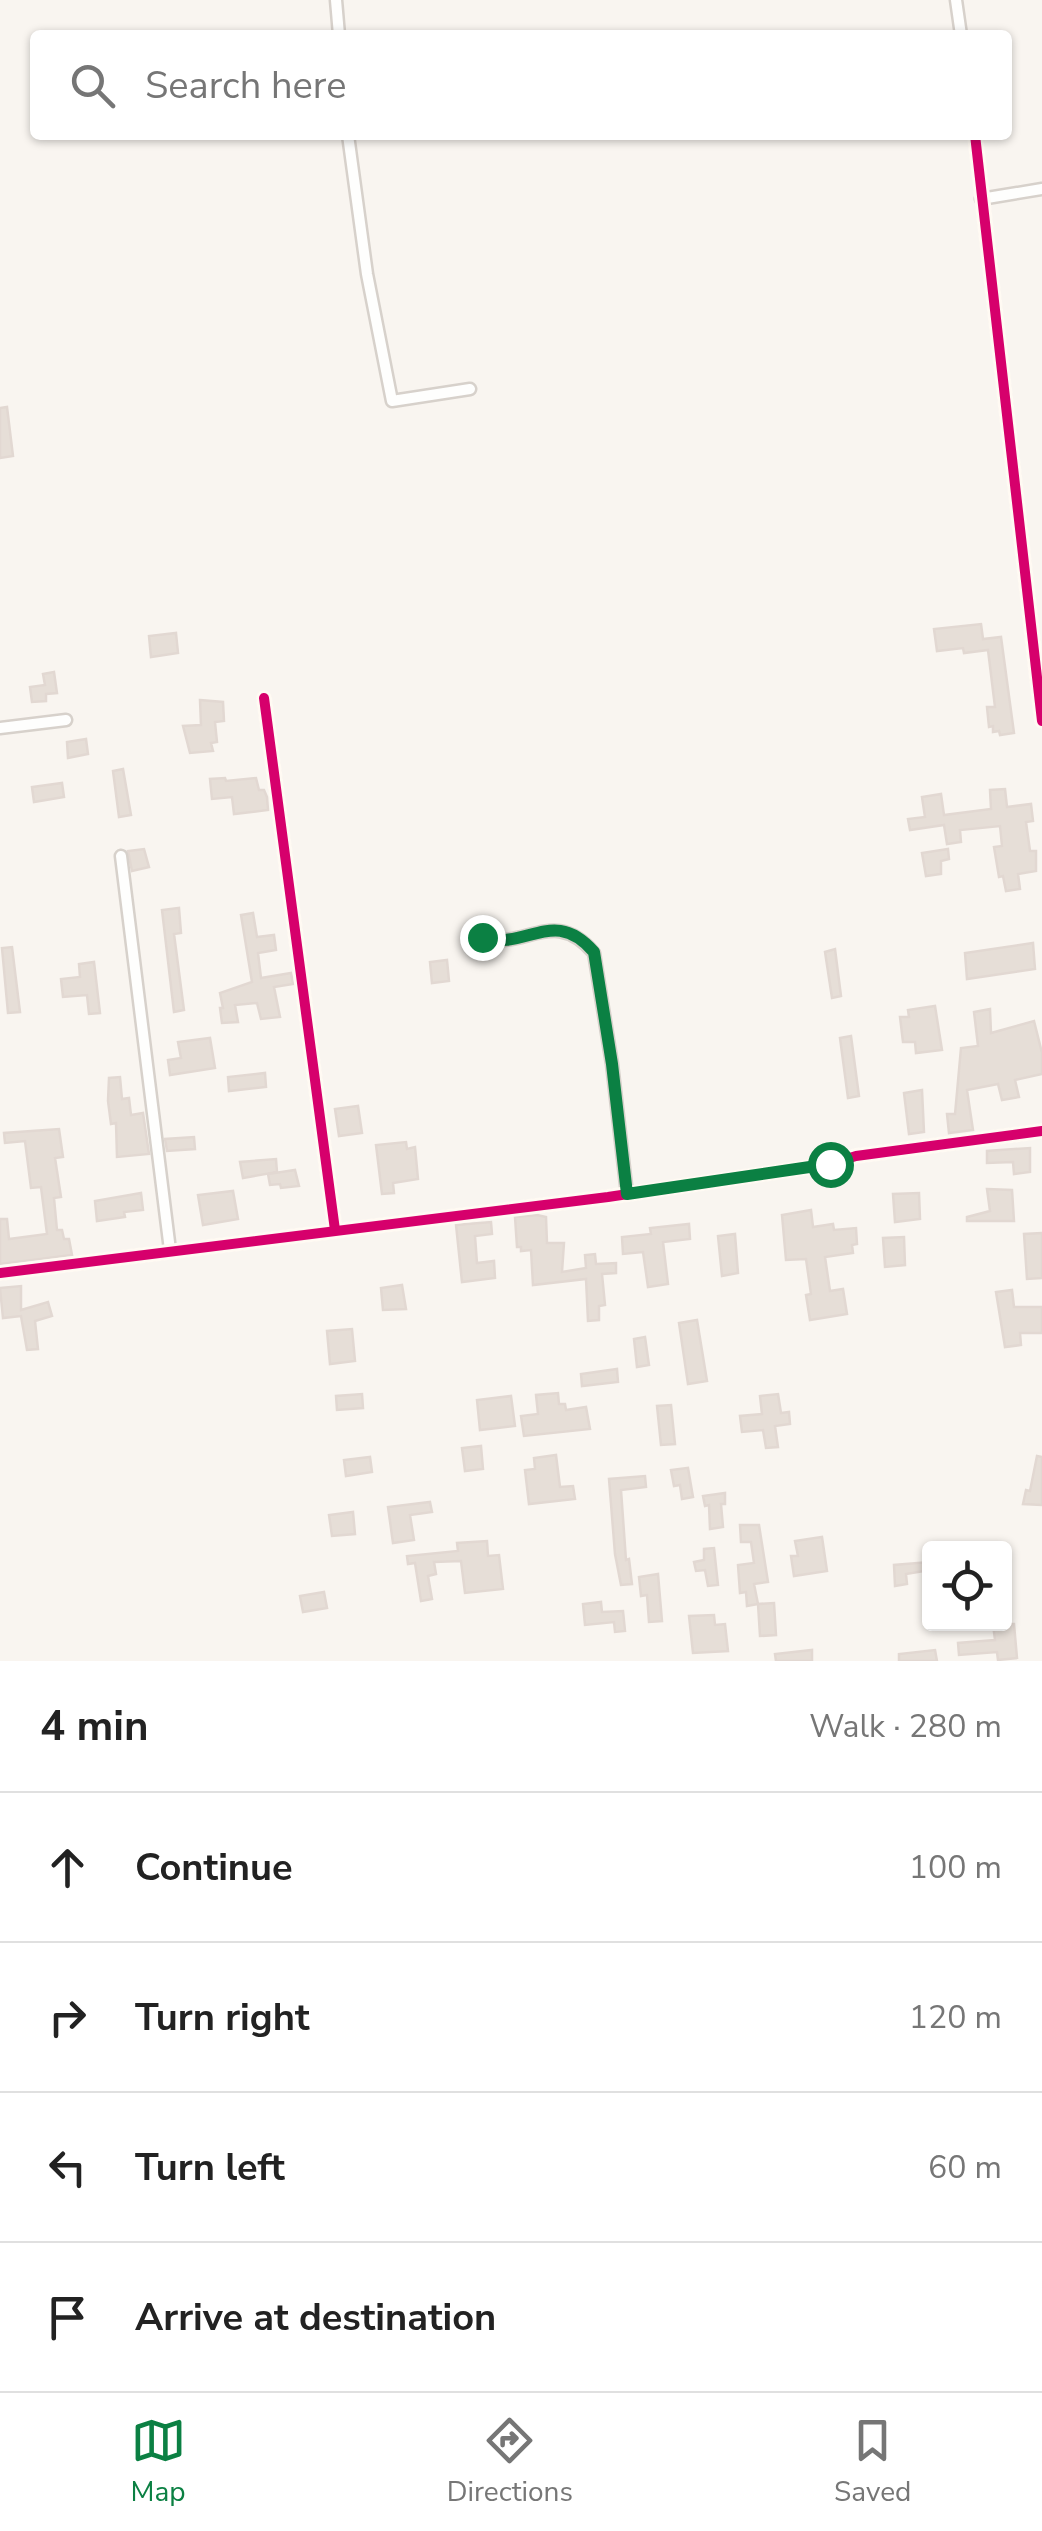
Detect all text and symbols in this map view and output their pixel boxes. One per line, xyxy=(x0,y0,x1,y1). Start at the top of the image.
search box xyxy=(30,30,1012,140)
icon: search xyxy=(65,58,120,113)
text: Search here xyxy=(145,60,346,111)
route end xyxy=(460,915,506,961)
route start xyxy=(808,1142,854,1188)
map controls xyxy=(922,1541,1012,1631)
button: locate xyxy=(922,1541,1012,1631)
text: 4 min xyxy=(40,1698,149,1755)
text: Walk · 280 m xyxy=(809,1705,1002,1748)
icon: ahead xyxy=(40,1840,95,1895)
text: Continue xyxy=(135,1842,293,1893)
text: 100 m xyxy=(909,1846,1002,1889)
icon: right xyxy=(40,1990,95,2045)
text: Turn right xyxy=(135,1992,310,2043)
text: 120 m xyxy=(909,1996,1002,2039)
icon: left xyxy=(40,2140,95,2195)
text: Turn left xyxy=(135,2142,285,2193)
text: 60 m xyxy=(928,2146,1002,2189)
icon: arrive xyxy=(40,2290,95,2345)
text: Arrive at destination xyxy=(135,2292,496,2343)
tab: Map xyxy=(131,2413,186,2511)
tab: Directions xyxy=(447,2413,573,2511)
tab: Saved xyxy=(834,2413,911,2511)

